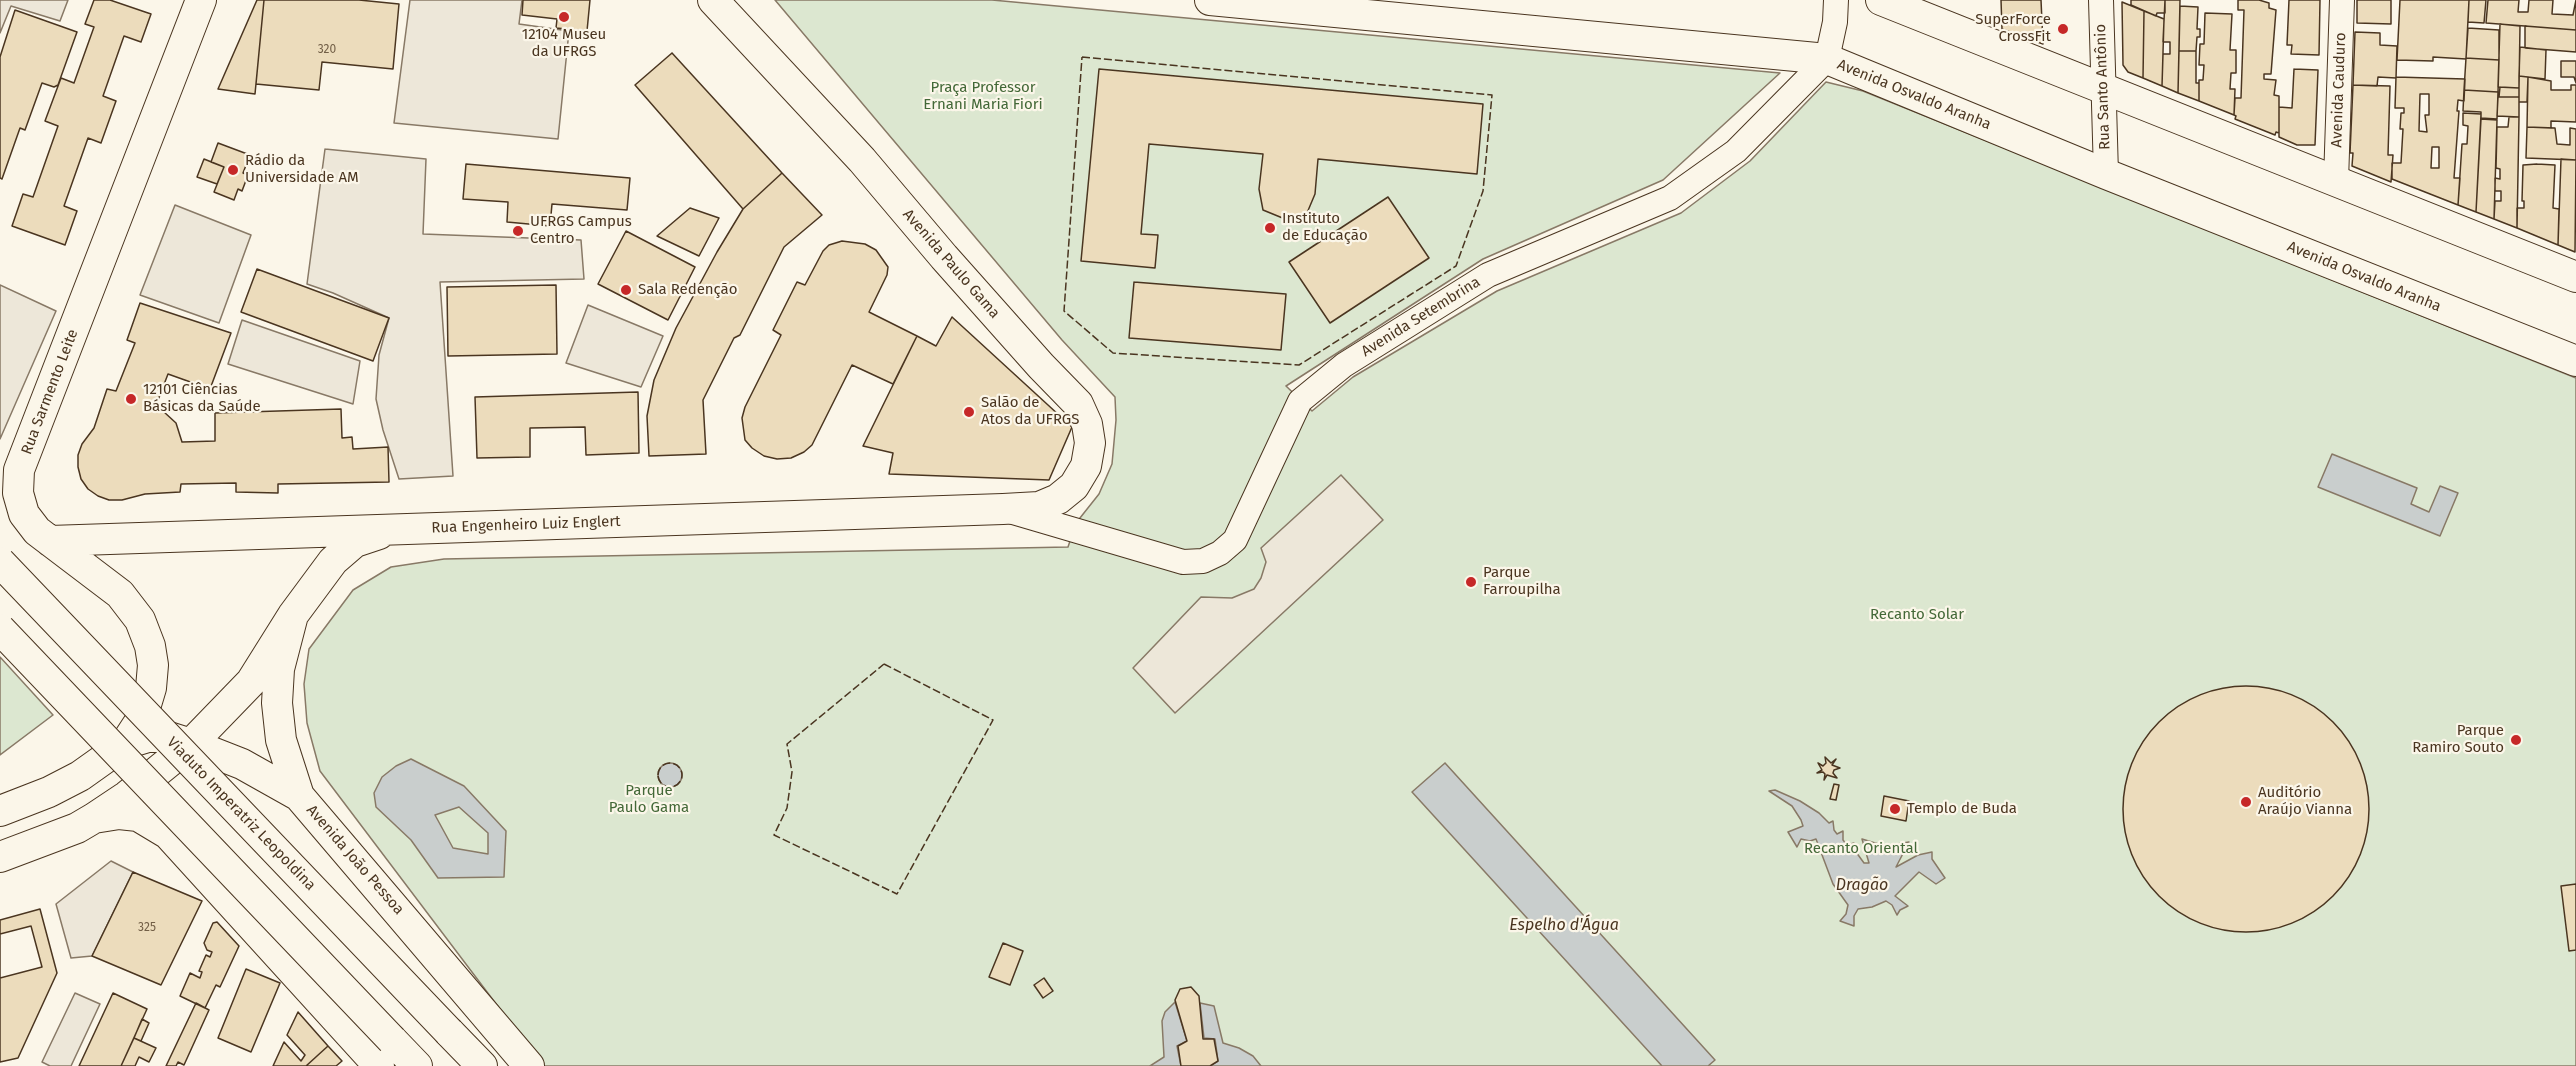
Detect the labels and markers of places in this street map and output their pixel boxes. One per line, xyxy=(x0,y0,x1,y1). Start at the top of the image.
marker: 12104 Museu da UFRGS xyxy=(557,10,571,24)
place label: SuperForce CrossFit xyxy=(1975,11,2051,46)
marker: SuperForce CrossFit xyxy=(2056,22,2070,36)
place label: 12104 Museu da UFRGS xyxy=(522,26,606,61)
place label: Rádio da Universidade AM xyxy=(245,152,359,187)
marker: Rádio da Universidade AM xyxy=(226,163,240,177)
place label: Instituto de Educação xyxy=(1282,210,1368,245)
place label: UFRGS Campus Centro xyxy=(530,213,632,248)
marker: Instituto de Educação xyxy=(1263,221,1277,235)
marker: UFRGS Campus Centro xyxy=(511,224,525,238)
place label: Sala Redenção xyxy=(638,281,738,299)
marker: Sala Redenção xyxy=(619,283,633,297)
place label: 12101 Ciências Básicas da Saúde xyxy=(143,381,261,416)
marker: 12101 Ciências Básicas da Saúde xyxy=(124,392,138,406)
place label: Salão de Atos da UFRGS xyxy=(981,394,1080,429)
marker: Salão de Atos da UFRGS xyxy=(962,405,976,419)
place label: Parque Farroupilha xyxy=(1483,564,1561,599)
marker: Parque Farroupilha xyxy=(1464,575,1478,589)
place label: Parque Ramiro Souto xyxy=(2412,722,2504,757)
marker: Parque Ramiro Souto xyxy=(2509,733,2523,747)
place label: Auditório Araújo Vianna xyxy=(2258,784,2352,819)
marker: Auditório Araújo Vianna xyxy=(2239,795,2253,809)
place label: Templo de Buda xyxy=(1907,800,2017,818)
marker: Templo de Buda xyxy=(1888,802,1902,816)

